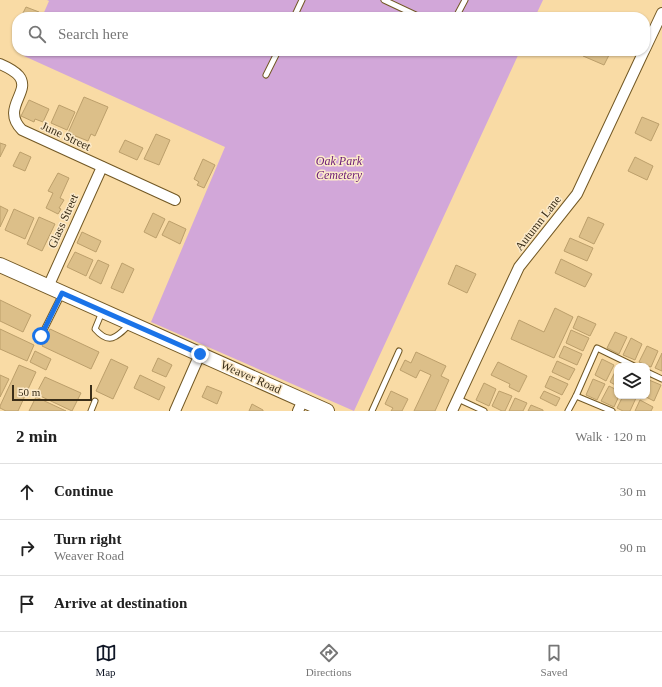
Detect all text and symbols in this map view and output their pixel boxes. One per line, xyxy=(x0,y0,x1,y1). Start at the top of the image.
search box xyxy=(12,12,650,56)
icon: search xyxy=(26,23,48,45)
text: Search here xyxy=(58,26,128,42)
street label: June Street xyxy=(39,118,94,154)
park label: Oak Park Cemetery xyxy=(316,154,363,182)
street label: Glass Street xyxy=(45,191,81,250)
street label: Autumn Lane xyxy=(512,193,564,253)
route start xyxy=(32,327,50,345)
route end xyxy=(191,345,209,363)
street label: Weaver Road xyxy=(219,357,283,397)
map controls xyxy=(614,363,650,399)
button: layers xyxy=(614,363,650,399)
scale bar xyxy=(12,383,92,402)
text: 50 m xyxy=(18,386,40,398)
text: 2 min xyxy=(16,427,57,446)
text: Walk · 120 m xyxy=(575,429,646,444)
icon: ahead xyxy=(16,481,38,503)
text: Continue xyxy=(54,483,113,499)
text: 30 m xyxy=(620,484,646,499)
text: Turn right xyxy=(54,531,121,547)
icon: right xyxy=(16,537,38,559)
text: 90 m xyxy=(620,540,646,555)
text: Weaver Road xyxy=(54,548,124,563)
icon: arrive xyxy=(16,593,38,615)
text: Arrive at destination xyxy=(54,595,187,611)
tab: Map xyxy=(95,642,117,678)
tab: Directions xyxy=(306,642,351,678)
tab: Saved xyxy=(541,642,567,678)

